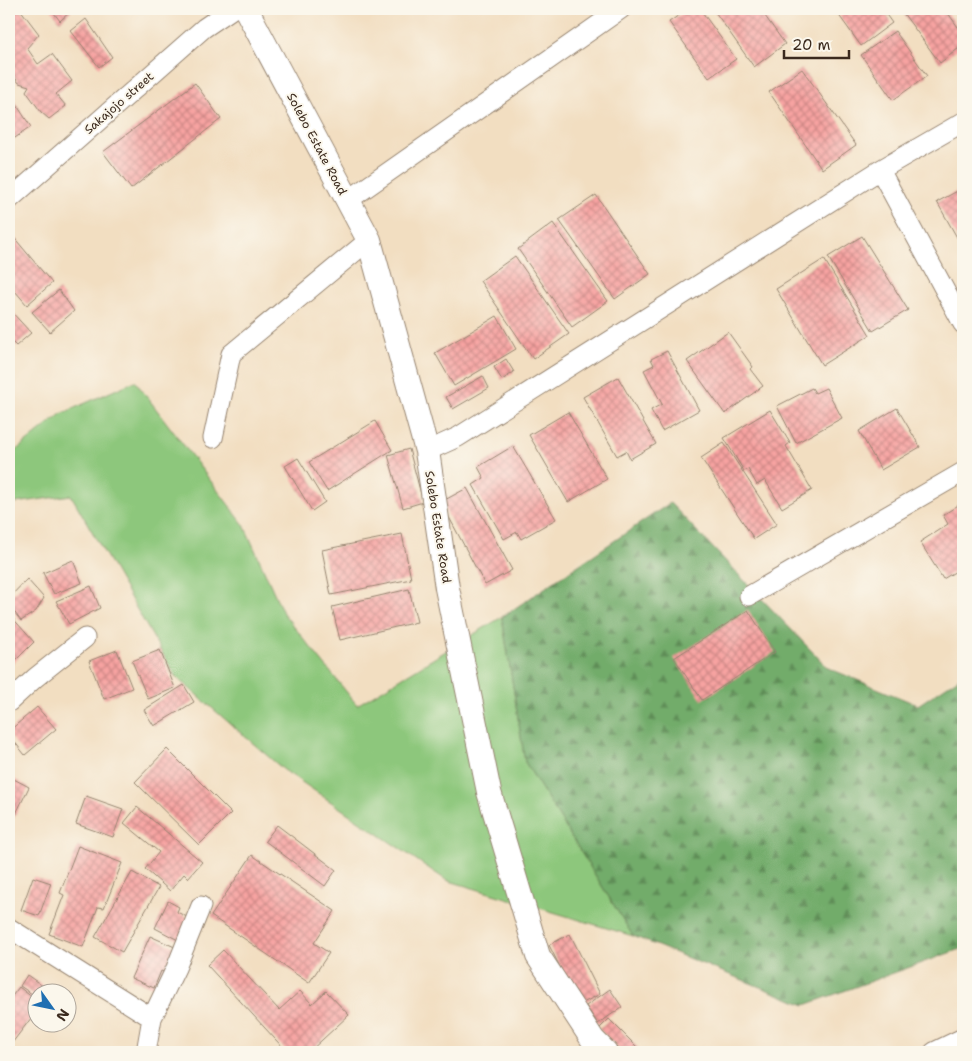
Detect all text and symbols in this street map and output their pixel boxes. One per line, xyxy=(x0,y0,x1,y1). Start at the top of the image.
scale bar xyxy=(784,28,850,60)
text: 20 m xyxy=(792,35,831,55)
street label: Sakajojo street xyxy=(81,68,157,138)
street label: Solebo Estate Road xyxy=(283,90,351,198)
street label: Solebo Estate Road xyxy=(421,470,455,585)
north arrow xyxy=(28,984,78,1034)
text: N xyxy=(52,1006,73,1025)

